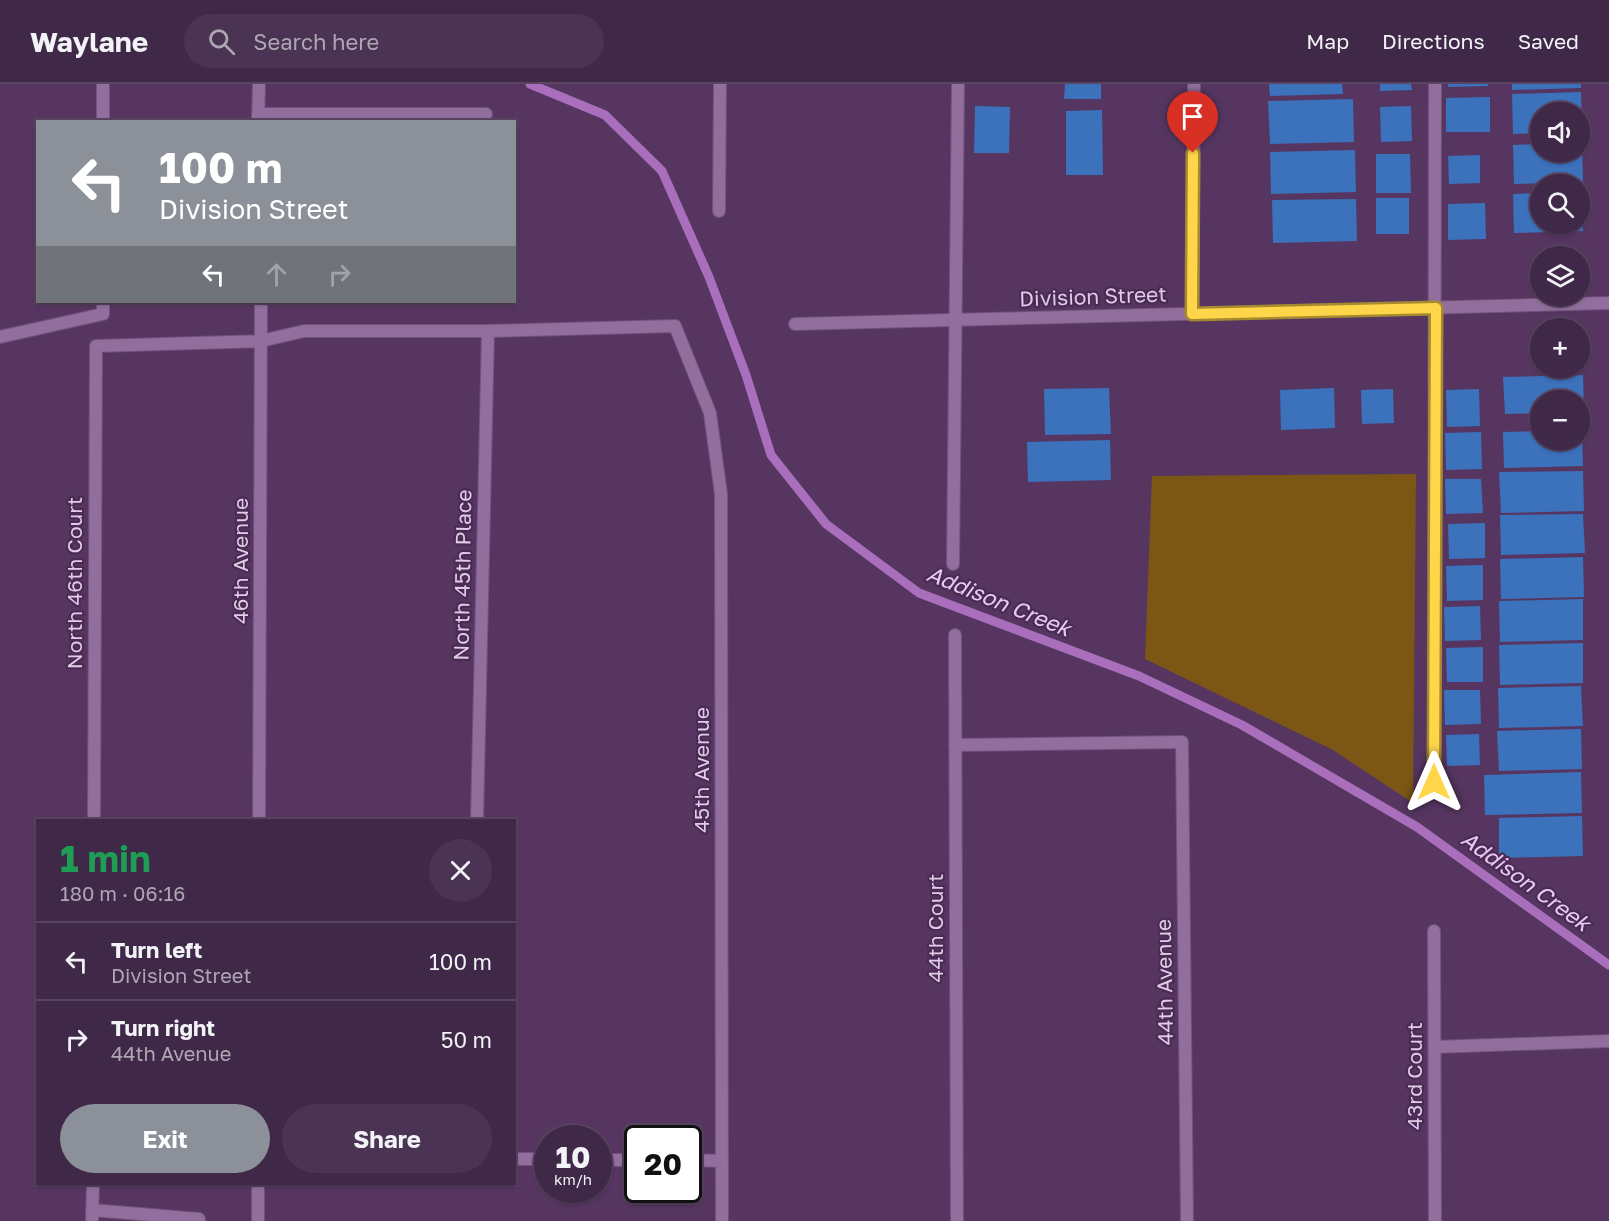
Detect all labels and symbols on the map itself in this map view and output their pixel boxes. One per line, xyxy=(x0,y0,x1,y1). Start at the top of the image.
pin xyxy=(1167,91,1218,153)
street label: Division Street xyxy=(1019,280,1167,312)
street label: North 45th Place xyxy=(448,489,476,661)
street label: North 46th Court xyxy=(61,497,87,669)
street label: 46th Avenue xyxy=(227,498,253,624)
water label: Addison Creek xyxy=(923,559,1077,643)
street label: 45th Avenue xyxy=(688,707,714,833)
position arrow xyxy=(1402,750,1466,814)
water label: Addison Creek xyxy=(1457,825,1598,938)
street label: 44th Court xyxy=(922,874,948,982)
street label: 44th Avenue xyxy=(1150,919,1178,1045)
street label: 43rd Court xyxy=(1401,1022,1427,1130)
speed limit sign: 20 xyxy=(624,1125,702,1203)

